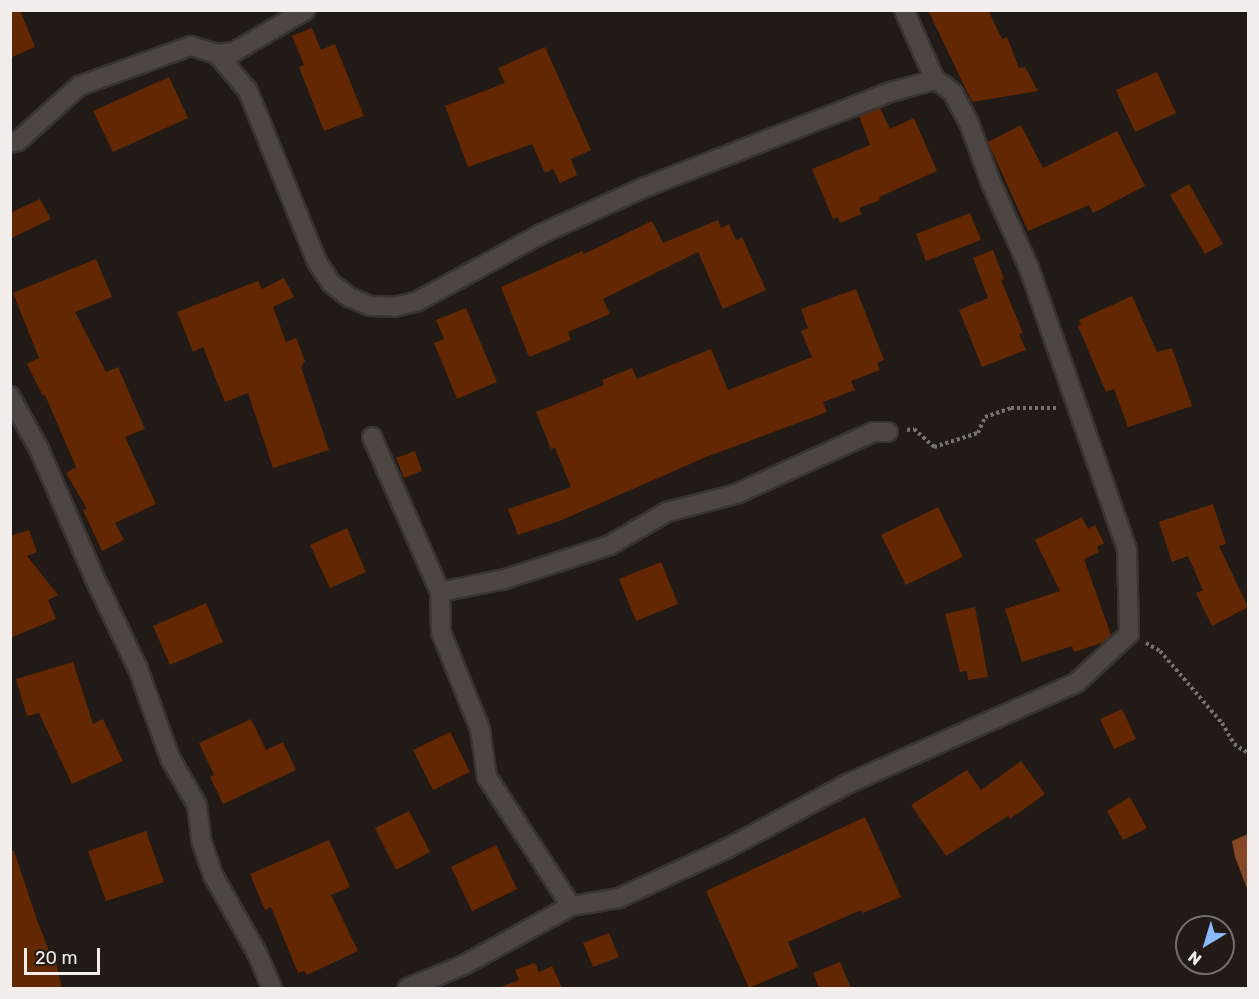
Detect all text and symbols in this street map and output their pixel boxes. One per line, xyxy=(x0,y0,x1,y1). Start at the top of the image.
north arrow xyxy=(1175,915,1235,975)
scale bar xyxy=(27,936,104,974)
text: 20 m xyxy=(35,947,77,969)
text: N xyxy=(1184,947,1205,969)

